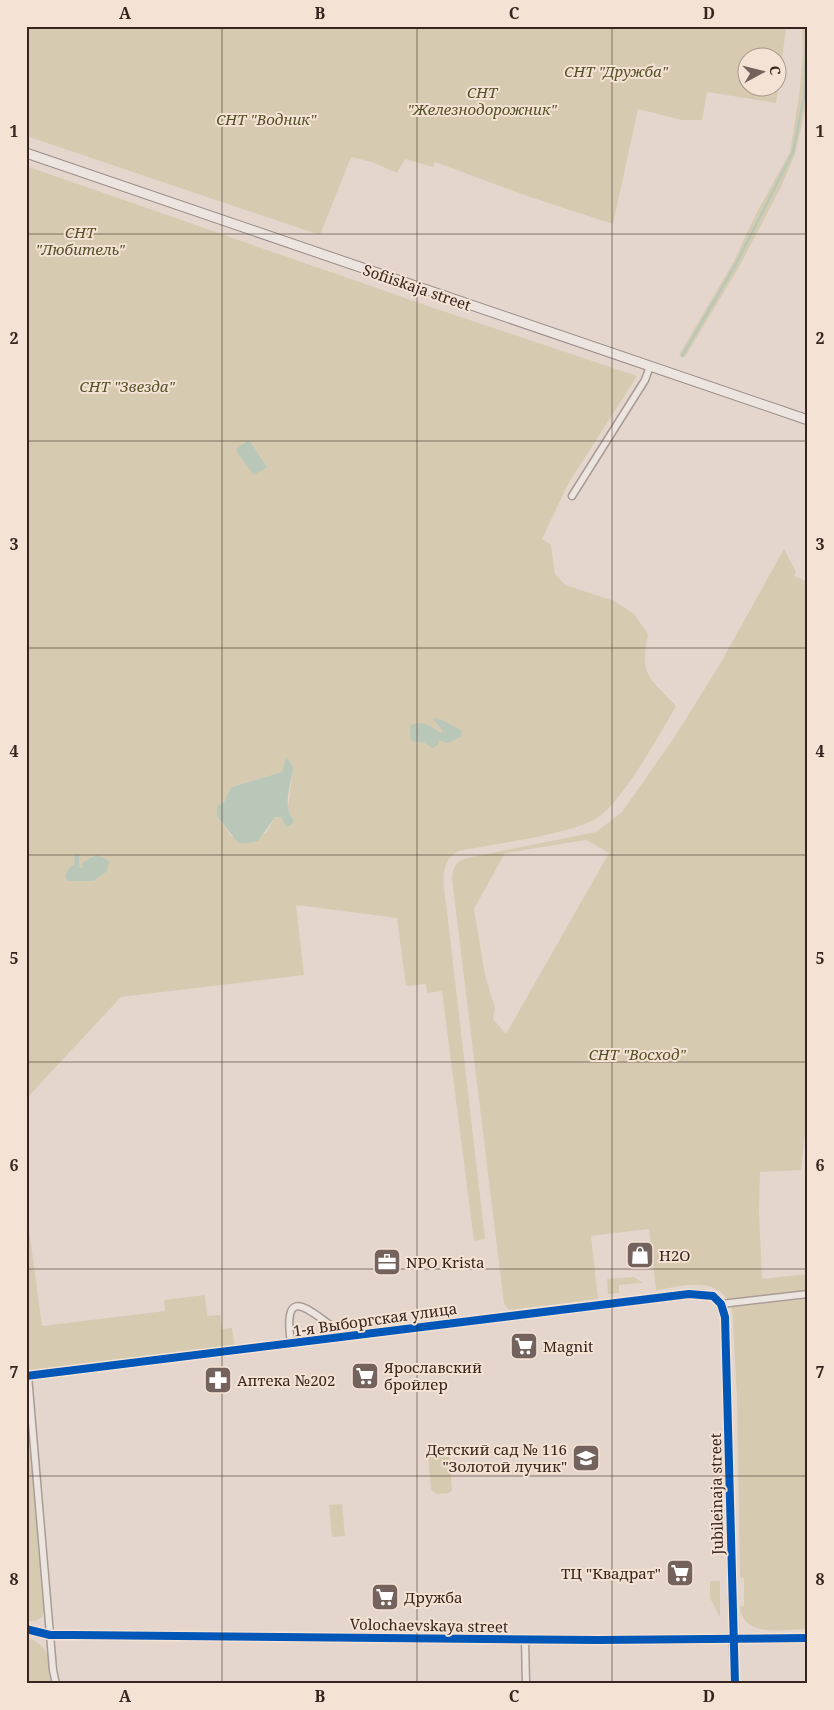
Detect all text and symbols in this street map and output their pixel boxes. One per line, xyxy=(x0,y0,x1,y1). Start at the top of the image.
text: A xyxy=(119,2,132,24)
text: B xyxy=(315,2,326,24)
text: C xyxy=(509,2,520,24)
text: D xyxy=(703,2,715,24)
north arrow xyxy=(736,48,786,98)
park label: СНТ "Дружба" xyxy=(564,61,669,81)
text: С xyxy=(765,65,785,76)
park label: СНТ "Железнодорожник" xyxy=(407,82,558,119)
park label: СНТ "Водник" xyxy=(216,109,317,129)
text: 1 xyxy=(9,120,19,142)
text: 1 xyxy=(815,120,825,142)
park label: СНТ "Любитель" xyxy=(35,222,125,259)
street label: Sofiiskaja street xyxy=(360,259,474,315)
text: 2 xyxy=(9,327,19,349)
text: 2 xyxy=(815,327,825,349)
park label: СНТ "Звезда" xyxy=(79,376,176,396)
text: 3 xyxy=(9,533,19,555)
text: 3 xyxy=(815,533,825,555)
text: 4 xyxy=(9,740,19,762)
text: 4 xyxy=(815,740,825,762)
text: 5 xyxy=(9,947,19,969)
text: 5 xyxy=(815,947,825,969)
park label: СНТ "Восход" xyxy=(588,1044,687,1064)
text: 6 xyxy=(9,1154,19,1176)
text: 6 xyxy=(815,1154,825,1176)
shop icon: H2O xyxy=(625,1240,655,1270)
place label: H2O xyxy=(659,1245,690,1265)
office icon: NPO Krista xyxy=(372,1247,402,1277)
place label: NPO Krista xyxy=(406,1252,484,1272)
street label: 1-я Выборгская улица xyxy=(292,1298,458,1340)
supermarket icon: Magnit xyxy=(509,1331,539,1361)
place label: Magnit xyxy=(543,1336,593,1356)
place label: Ярославский бройлер xyxy=(383,1357,482,1394)
text: 7 xyxy=(9,1361,19,1383)
supermarket icon: Ярославский бройлер xyxy=(350,1361,380,1391)
text: 7 xyxy=(815,1361,825,1383)
pharmacy icon: Аптека №202 xyxy=(203,1365,233,1395)
place label: Аптека №202 xyxy=(237,1370,335,1390)
street label: Jubileinaja street xyxy=(705,1433,727,1556)
place label: Детский сад № 116 "Золотой лучик" xyxy=(426,1439,567,1476)
school or university icon: Детский сад № 116 "Золотой лучик" xyxy=(571,1443,601,1473)
supermarket icon: ТЦ "Квадрат" xyxy=(665,1558,695,1588)
place label: ТЦ "Квадрат" xyxy=(561,1563,661,1583)
text: 8 xyxy=(9,1568,19,1590)
text: 8 xyxy=(815,1568,825,1590)
supermarket icon: Дружба xyxy=(370,1582,400,1612)
place label: Дружба xyxy=(404,1587,463,1607)
street label: Volochaevskaya street xyxy=(350,1614,508,1636)
text: A xyxy=(119,1685,132,1707)
text: B xyxy=(315,1685,326,1707)
text: C xyxy=(509,1685,520,1707)
text: D xyxy=(703,1685,715,1707)

